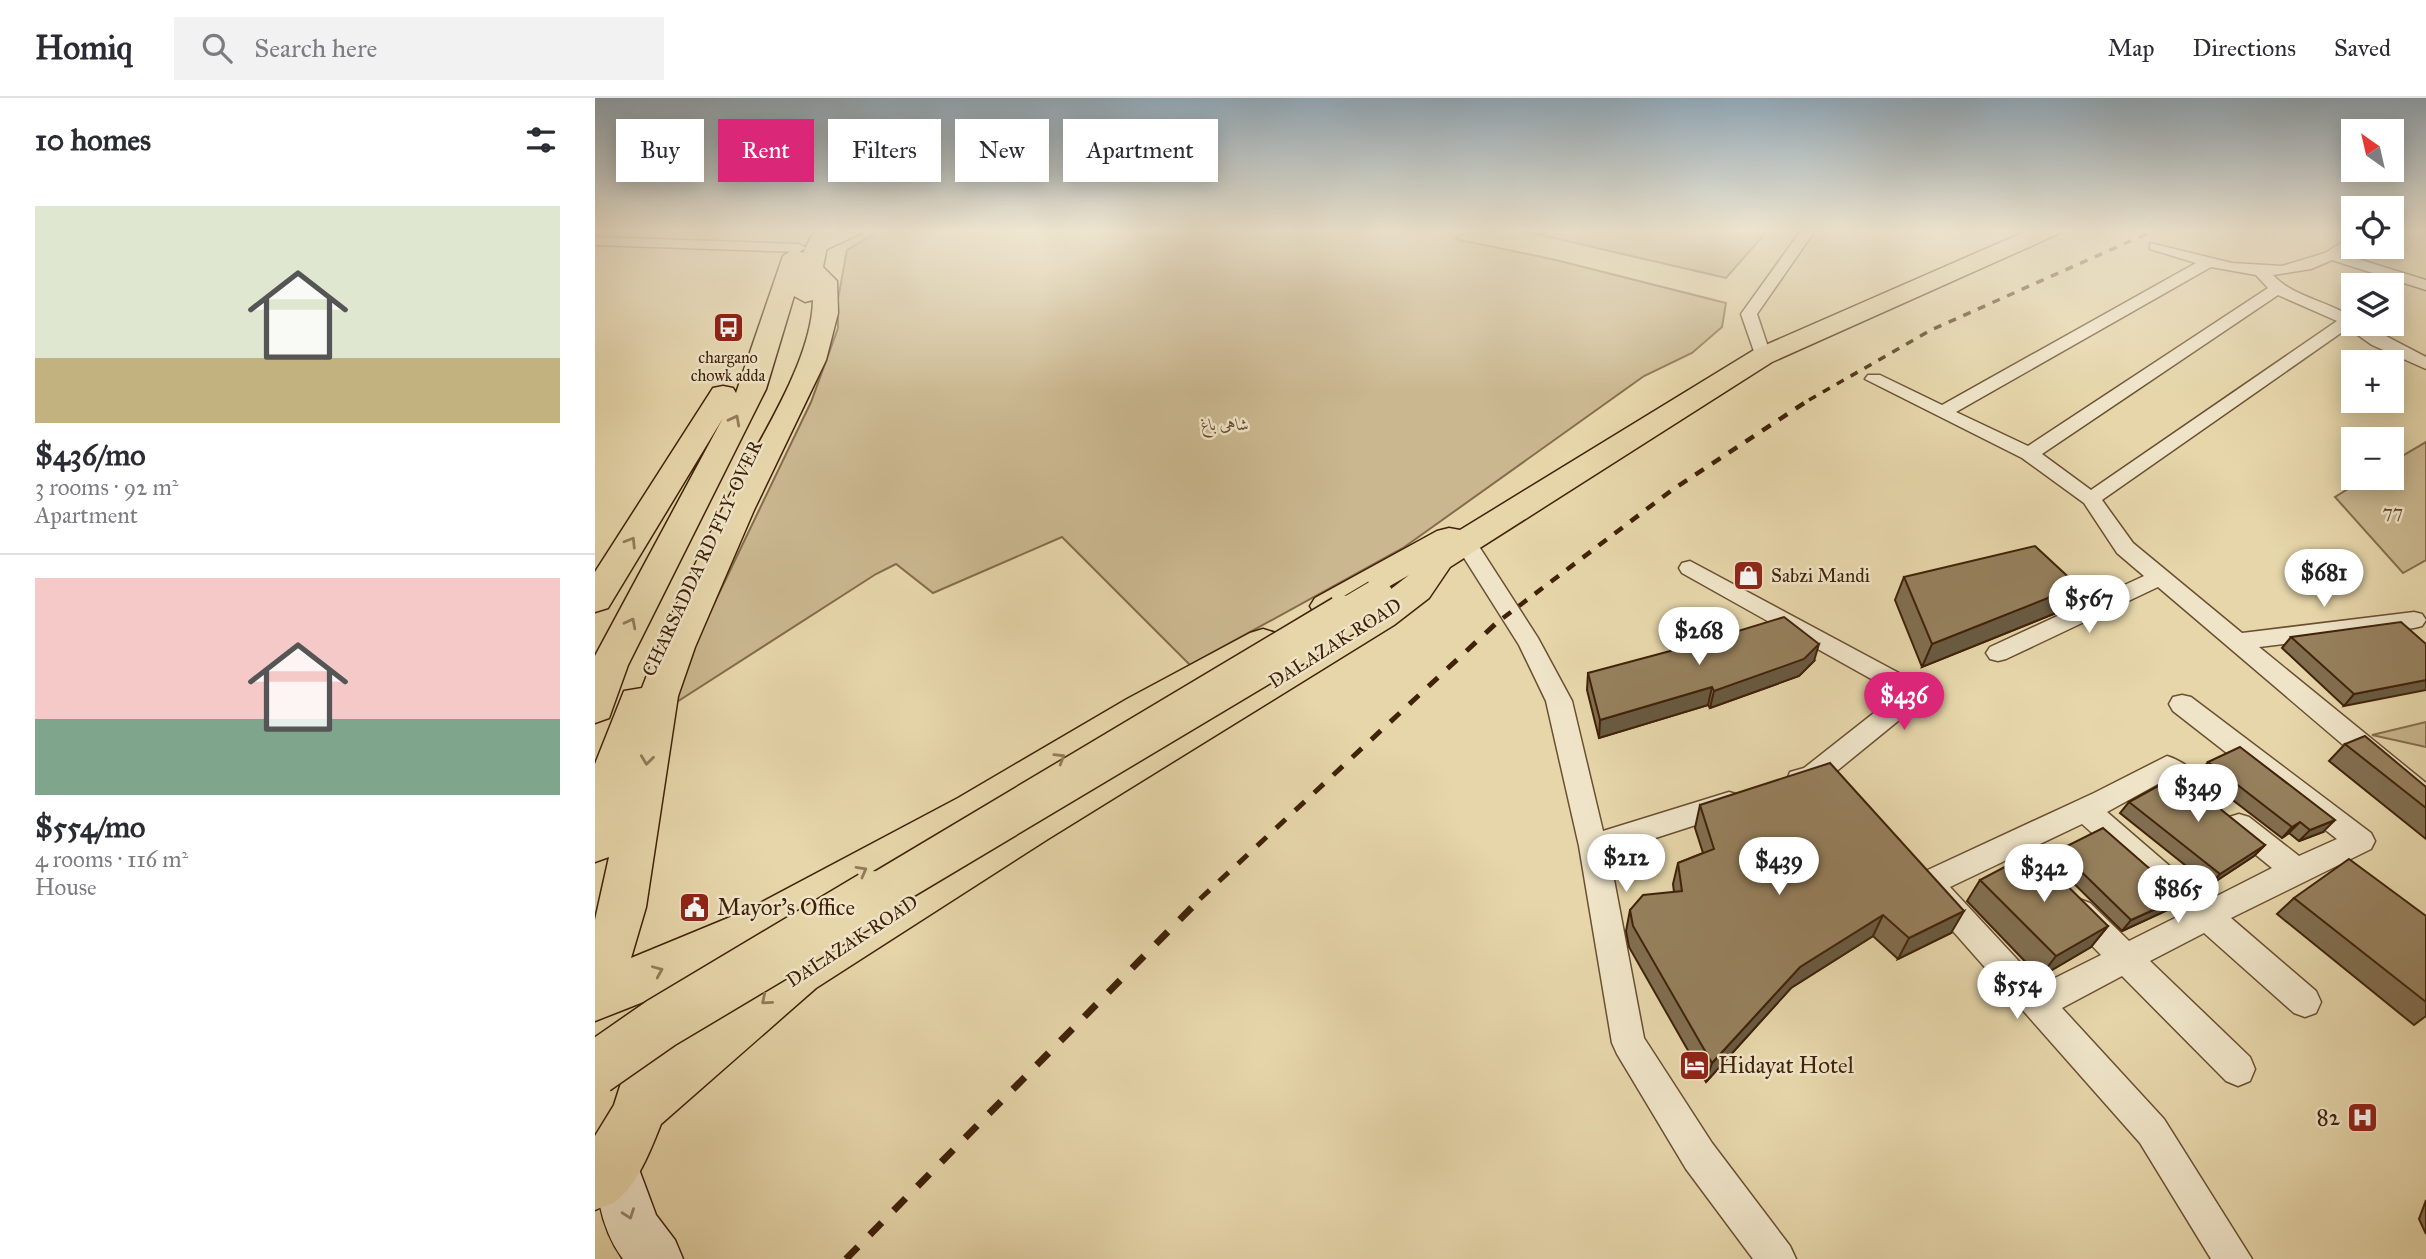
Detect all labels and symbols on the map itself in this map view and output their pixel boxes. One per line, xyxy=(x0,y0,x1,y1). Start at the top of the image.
north arrow xyxy=(2341,119,2405,182)
bus stop icon: chargano chowk adda xyxy=(711,311,745,345)
place label: chargano chowk adda xyxy=(691,348,765,385)
one-way arrow xyxy=(727,415,740,428)
park label: شاہی باغ xyxy=(1201,415,1249,438)
street label: CHARSADDA RD FLY-OVER xyxy=(637,436,767,680)
park label: 77 xyxy=(2383,500,2403,523)
one-way arrow xyxy=(622,537,635,550)
pin: $681 xyxy=(2283,550,2365,609)
shop icon: Sabzi Mandi xyxy=(1731,558,1765,592)
place label: Sabzi Mandi xyxy=(1771,564,1870,587)
pin: $567 xyxy=(2048,575,2130,635)
street label: DALAZAK ROAD xyxy=(1264,593,1406,693)
pin: $268 xyxy=(1658,608,1740,667)
one-way arrow xyxy=(622,618,636,630)
pin: $436 xyxy=(1863,672,1945,732)
one-way arrow xyxy=(639,754,654,765)
one-way arrow xyxy=(1052,754,1065,767)
pin: $349 xyxy=(2157,764,2239,824)
pin: $212 xyxy=(1585,834,1667,894)
pin: $439 xyxy=(1738,838,1820,897)
pin: $342 xyxy=(2003,844,2085,904)
one-way arrow xyxy=(855,866,867,879)
pin: $865 xyxy=(2137,866,2219,925)
public building icon: Mayor's Office xyxy=(677,890,711,924)
street label: DALAZAK ROAD xyxy=(782,890,922,992)
place label: Mayor's Office xyxy=(717,893,855,921)
pin: $554 xyxy=(1976,962,2058,1021)
one-way arrow xyxy=(651,965,663,979)
one-way arrow xyxy=(761,992,774,1004)
hotel icon: Hidayat Hotel xyxy=(1678,1048,1712,1082)
place label: Hidayat Hotel xyxy=(1718,1051,1855,1079)
hospital icon: 82 xyxy=(2346,1100,2380,1134)
place label: 82 xyxy=(2316,1103,2341,1131)
one-way arrow xyxy=(621,1207,635,1219)

